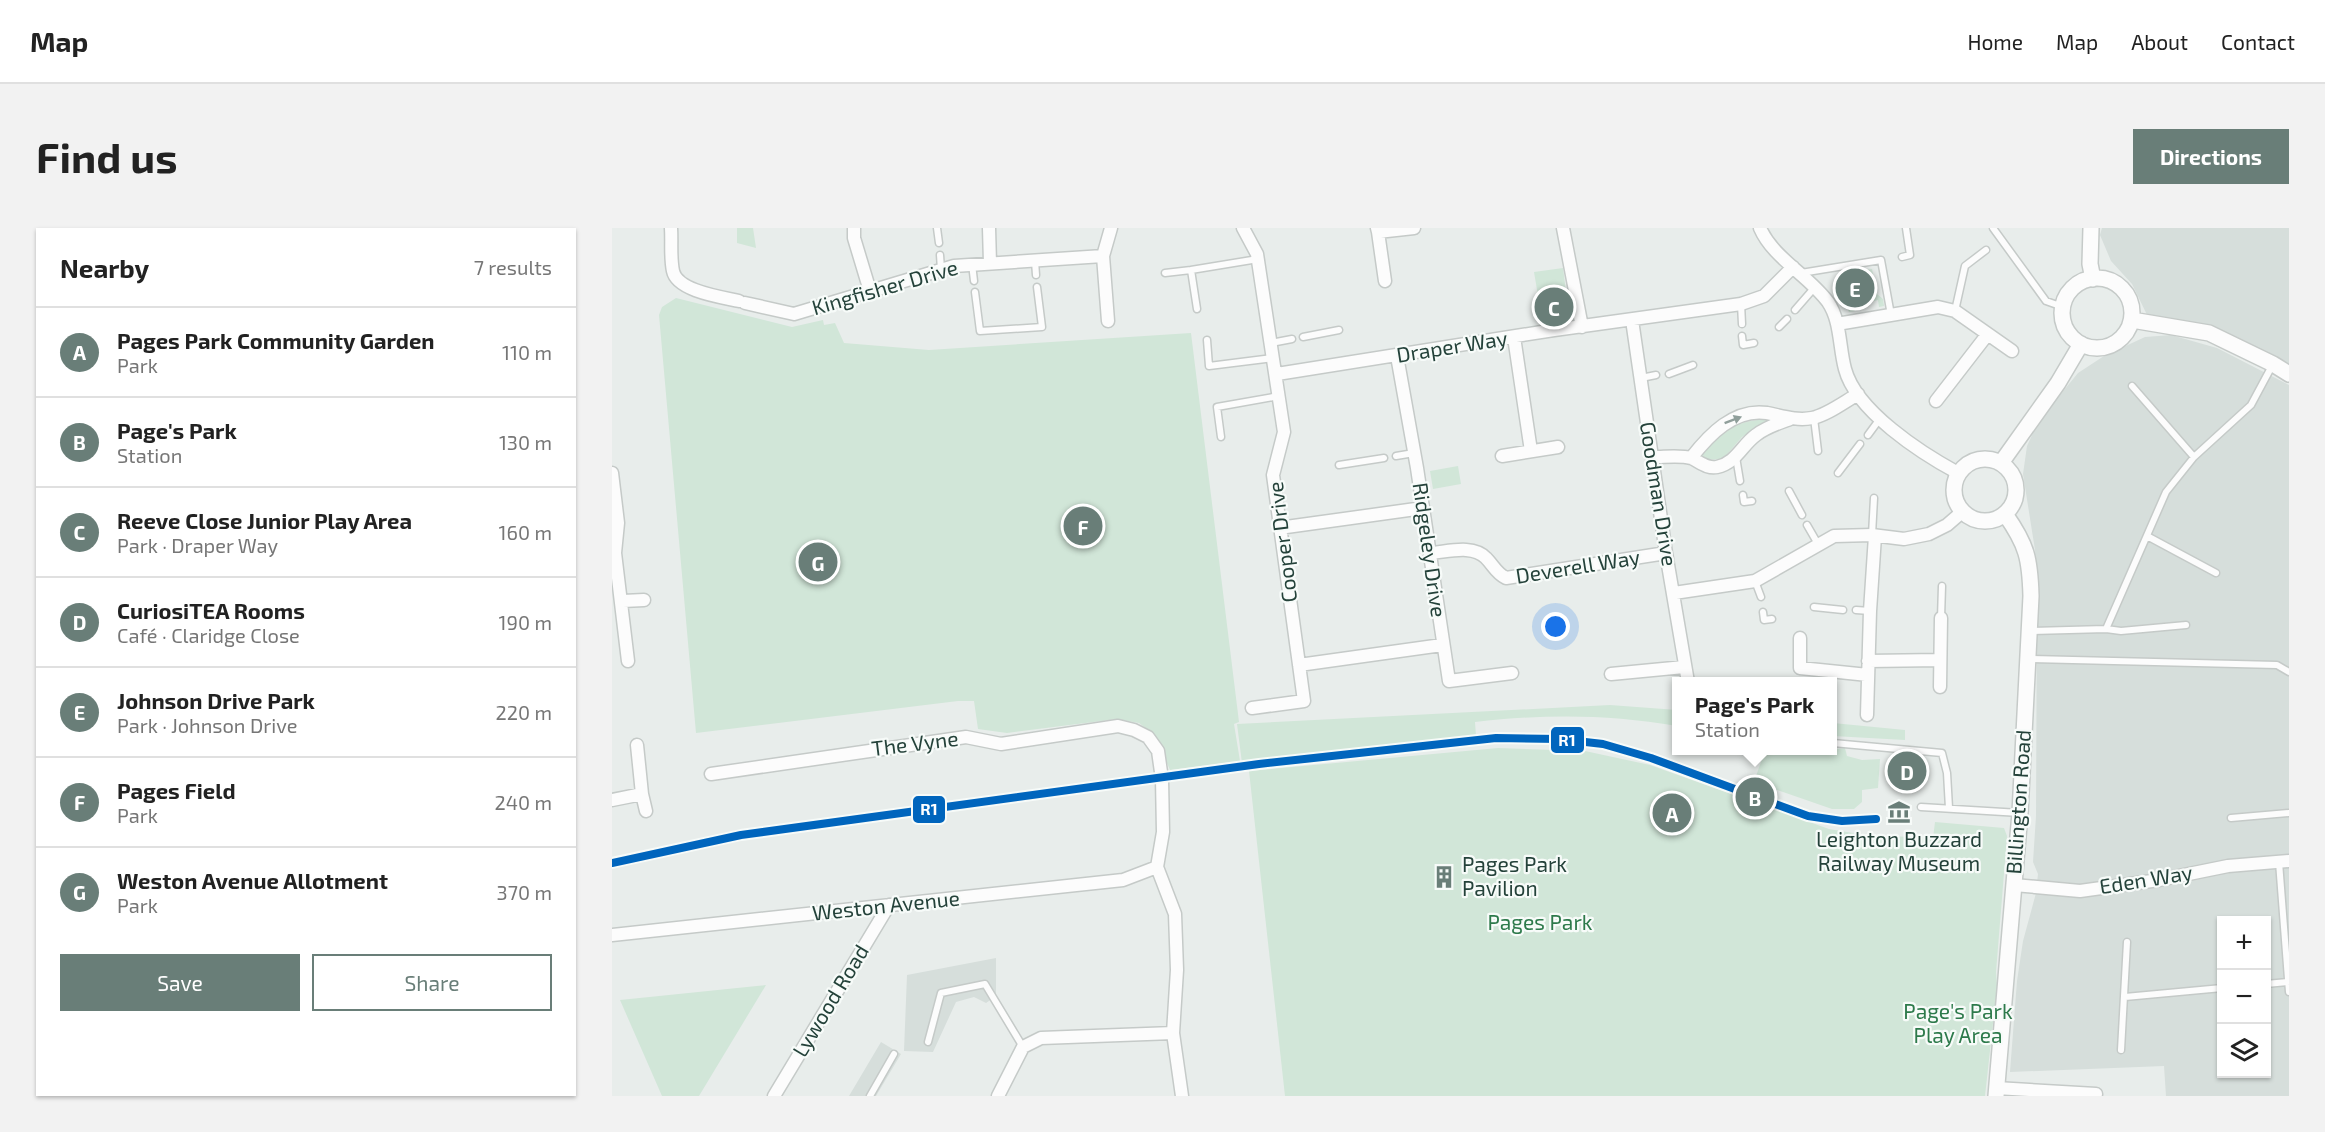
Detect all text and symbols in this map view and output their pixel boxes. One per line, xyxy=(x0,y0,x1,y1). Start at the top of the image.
text: Map xyxy=(30,24,88,58)
text: Home xyxy=(1967,29,2023,54)
text: Map xyxy=(2056,29,2098,54)
text: About xyxy=(2131,29,2188,54)
text: Contact xyxy=(2221,29,2295,54)
button: Directions xyxy=(2133,129,2289,184)
text: Find us xyxy=(36,131,178,181)
text: Nearby xyxy=(60,252,149,283)
street label: Kingfisher Drive xyxy=(809,254,961,319)
text: 7 results xyxy=(474,255,552,279)
pin: E xyxy=(1836,266,1874,310)
pin: C xyxy=(1534,284,1574,329)
street label: Draper Way xyxy=(1394,324,1509,367)
text: Pages Park Community Garden xyxy=(117,327,435,353)
text: A xyxy=(73,340,86,364)
text: 110 m xyxy=(502,340,552,364)
text: Park xyxy=(117,353,158,377)
one-way arrow xyxy=(1725,414,1743,424)
text: Page's Park xyxy=(117,417,237,443)
street label: Goodman Drive xyxy=(1636,420,1683,568)
text: B xyxy=(73,430,86,454)
text: 130 m xyxy=(499,430,552,454)
text: Station xyxy=(117,443,182,467)
street label: Cooper Drive xyxy=(1262,480,1301,604)
street label: Ridgeley Drive xyxy=(1409,481,1452,619)
pin: F xyxy=(1064,504,1102,548)
text: Reeve Close Junior Play Area xyxy=(117,507,412,533)
text: C xyxy=(74,520,85,544)
text: 160 m xyxy=(499,520,552,544)
text: Park · Draper Way xyxy=(117,533,278,557)
pin: G xyxy=(798,540,838,584)
street label: Deverell Way xyxy=(1514,543,1642,588)
text: CuriosiTEA Rooms xyxy=(117,597,305,623)
text: D xyxy=(73,610,86,634)
text: 190 m xyxy=(499,610,552,634)
your location xyxy=(1541,612,1570,641)
text: Café · Claridge Close xyxy=(117,623,300,647)
popup xyxy=(1672,677,1837,755)
text: Johnson Drive Park xyxy=(117,687,315,713)
text: Page's Park xyxy=(1695,691,1814,717)
text: E xyxy=(74,700,85,724)
text: 220 m xyxy=(495,700,552,724)
text: Park · Johnson Drive xyxy=(117,713,297,737)
text: Station xyxy=(1695,717,1760,741)
street label: The Vyne xyxy=(870,725,960,760)
line badge: R1 xyxy=(1550,726,1585,754)
street label: Billington Road xyxy=(2000,729,2035,875)
text: R1 xyxy=(1558,730,1576,749)
pin: D xyxy=(1888,748,1926,794)
pin: B xyxy=(1736,774,1774,820)
text: Pages Field xyxy=(117,777,236,803)
text: F xyxy=(74,790,85,814)
text: 240 m xyxy=(494,790,552,814)
pin: A xyxy=(1652,790,1692,836)
line badge: R1 xyxy=(912,795,946,824)
text: R1 xyxy=(920,799,938,818)
museum icon: Leighton Buzzard Railway Museum xyxy=(1886,799,1912,825)
text: Park xyxy=(117,803,158,827)
place label: Leighton Buzzard Railway Museum xyxy=(1816,826,1982,875)
place label: Pages Park Pavilion xyxy=(1462,851,1567,900)
street label: Eden Way xyxy=(2097,859,2194,898)
building icon: Pages Park Pavilion xyxy=(1431,864,1457,890)
text: Weston Avenue Allotment xyxy=(117,867,388,893)
text: G xyxy=(73,880,86,904)
text: 370 m xyxy=(497,880,552,904)
street label: Weston Avenue xyxy=(811,884,961,925)
text: Park xyxy=(117,893,158,917)
park label: Pages Park xyxy=(1487,909,1593,934)
map controls xyxy=(2217,916,2271,1078)
button: + xyxy=(2217,916,2271,970)
street label: Lywood Road xyxy=(786,940,873,1061)
button: Save xyxy=(60,954,300,1011)
button: Share xyxy=(312,954,552,1011)
button: − xyxy=(2217,970,2271,1024)
park label: Page's Park Play Area xyxy=(1903,998,2013,1047)
button: layers xyxy=(2217,1024,2271,1078)

